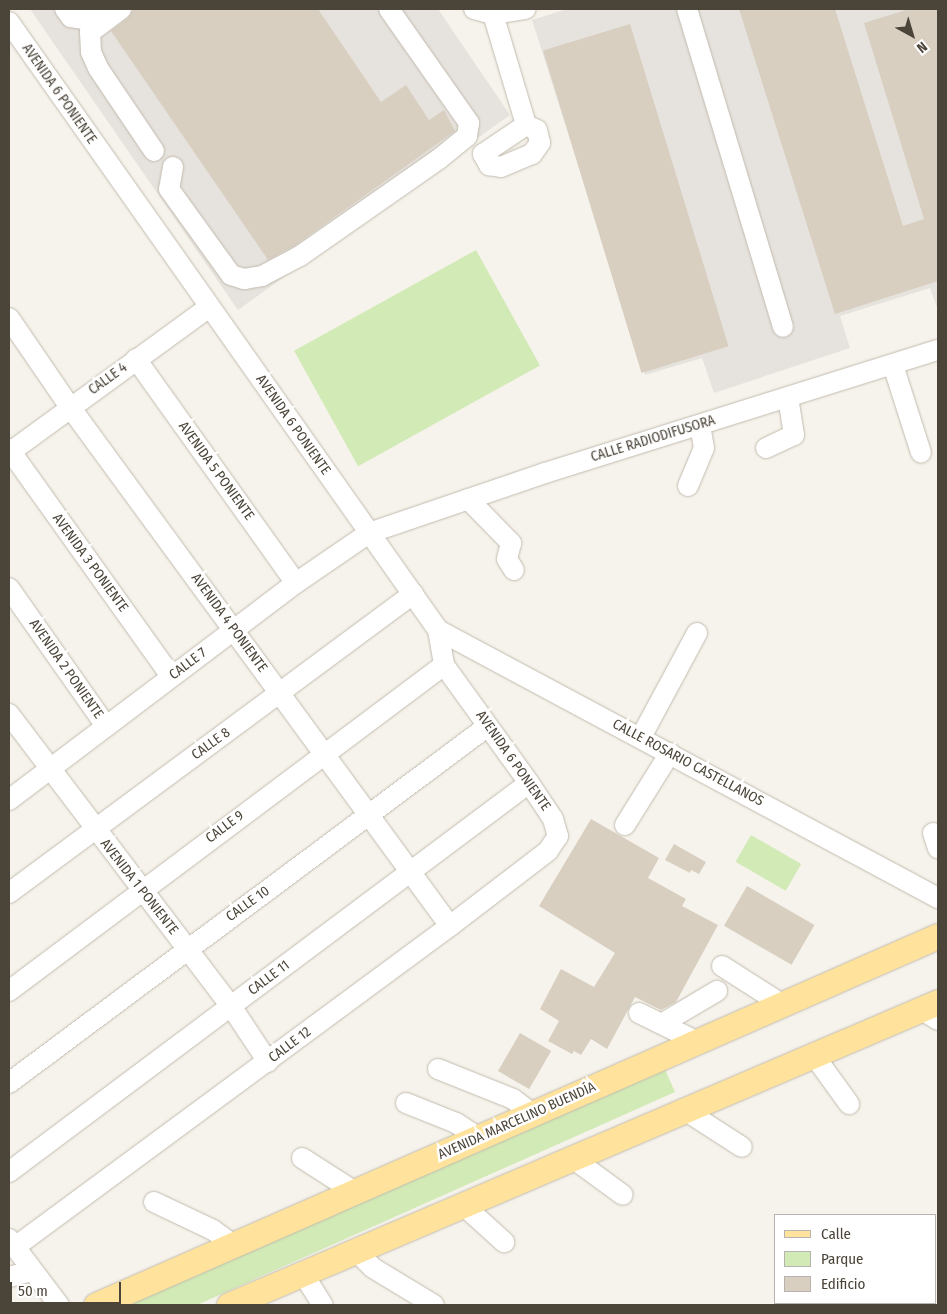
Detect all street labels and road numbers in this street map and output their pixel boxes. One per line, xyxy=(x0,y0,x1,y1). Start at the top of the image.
street label: AVENIDA 6 PONIENTE xyxy=(18,41,100,147)
street label: CALLE 4 xyxy=(85,359,131,399)
street label: AVENIDA 6 PONIENTE xyxy=(252,372,334,478)
street label: CALLE RADIODIFUSORA xyxy=(589,412,717,466)
street label: AVENIDA 5 PONIENTE xyxy=(175,418,257,524)
street label: AVENIDA 3 PONIENTE xyxy=(49,510,131,616)
street label: AVENIDA 4 PONIENTE xyxy=(187,570,271,676)
street label: AVENIDA 2 PONIENTE xyxy=(25,616,107,722)
street label: CALLE 7 xyxy=(166,645,210,683)
street label: AVENIDA 6 PONIENTE xyxy=(472,708,554,814)
street label: CALLE ROSARIO CASTELLANOS xyxy=(610,716,766,810)
street label: CALLE 8 xyxy=(188,724,234,764)
street label: CALLE 9 xyxy=(203,807,247,847)
street label: AVENIDA 1 PONIENTE xyxy=(96,836,182,938)
street label: CALLE 10 xyxy=(223,883,273,925)
street label: CALLE 11 xyxy=(245,957,293,999)
street label: CALLE 12 xyxy=(266,1024,314,1066)
street label: AVENIDA MARCELINO BUENDÍA xyxy=(436,1079,598,1163)

